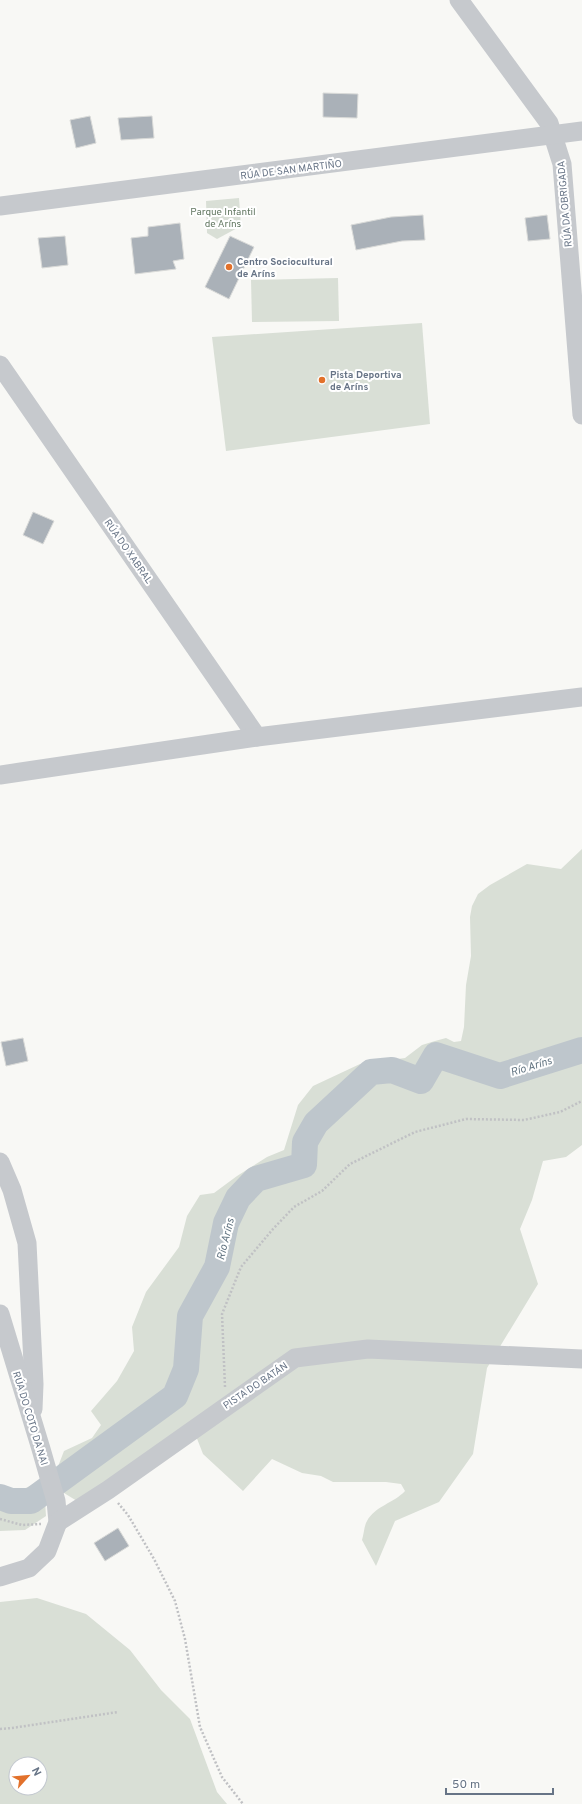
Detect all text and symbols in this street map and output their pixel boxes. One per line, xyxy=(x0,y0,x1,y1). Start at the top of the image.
street label: RÚA DE SAN MARTIÑO xyxy=(240,158,343,183)
street label: RÚA DA OBRIGADA xyxy=(555,160,576,248)
park label: Parque Infantil de Aríns xyxy=(190,206,256,231)
place label: Centro Sociocultural de Aríns xyxy=(237,256,333,281)
marker: Centro Sociocultural de Aríns xyxy=(224,262,234,272)
place label: Pista Deportiva de Aríns xyxy=(330,369,402,394)
marker: Pista Deportiva de Aríns xyxy=(317,375,327,385)
street label: RÚA DO XABRAL xyxy=(101,517,155,587)
water label: Río Aríns xyxy=(509,1054,555,1080)
water label: Río Aríns xyxy=(214,1216,238,1262)
street label: PISTA DO BATÁN xyxy=(221,1360,291,1413)
street label: RÚA DO COTO DA NAI xyxy=(9,1370,50,1467)
north arrow xyxy=(8,1756,48,1796)
text: N xyxy=(28,1765,44,1779)
scale bar xyxy=(446,1770,553,1796)
text: 50 m xyxy=(452,1777,480,1793)

